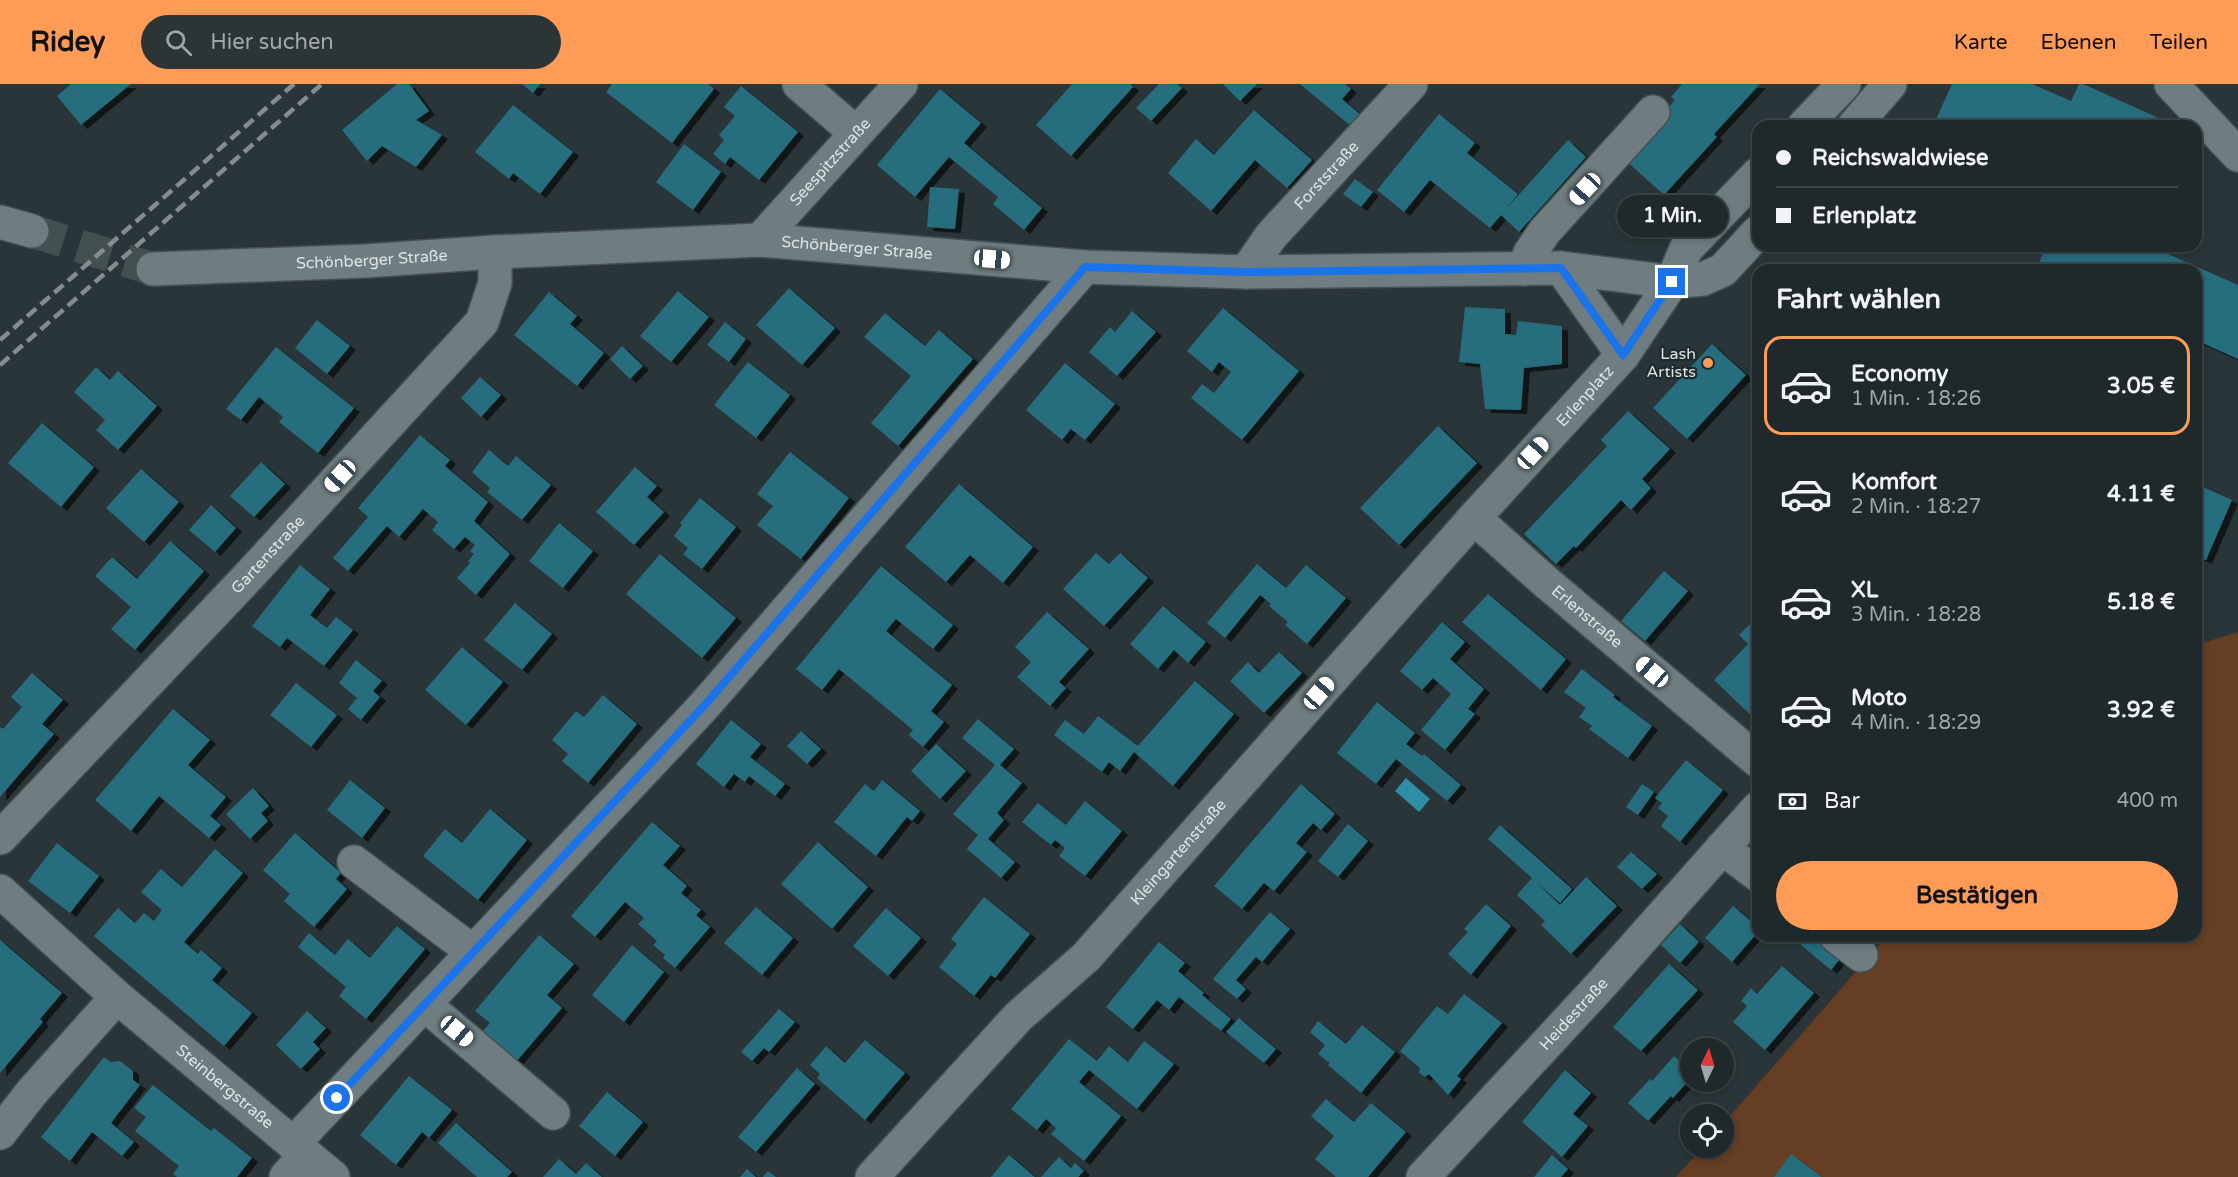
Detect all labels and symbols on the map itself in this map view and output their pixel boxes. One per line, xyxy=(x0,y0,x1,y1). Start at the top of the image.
street label: Seespitzstraße xyxy=(786,114,875,210)
street label: Forststraße xyxy=(1290,137,1363,214)
car xyxy=(1566,170,1604,208)
callout: 1 Min. xyxy=(1616,195,1728,237)
street label: Schönberger Straße xyxy=(780,232,933,264)
street label: Schönberger Straße xyxy=(296,245,448,274)
car xyxy=(973,248,1011,270)
route end xyxy=(1658,268,1685,295)
place label: Lash Artists xyxy=(1647,344,1696,382)
marker: Lash Artists xyxy=(1701,356,1715,370)
street label: Erlenplatz xyxy=(1552,362,1618,431)
car xyxy=(1514,434,1552,472)
car xyxy=(321,457,359,495)
street label: Gartenstraße xyxy=(227,511,309,598)
street label: Erlenstraße xyxy=(1547,581,1627,652)
car xyxy=(1632,654,1672,690)
car xyxy=(1300,674,1338,712)
street label: Kleingartenstraße xyxy=(1126,795,1231,910)
street label: Heidestraße xyxy=(1535,974,1612,1055)
car xyxy=(437,1013,477,1049)
north arrow xyxy=(1680,1038,1734,1092)
street label: Steinbergstraße xyxy=(172,1040,278,1133)
route start xyxy=(323,1084,350,1111)

